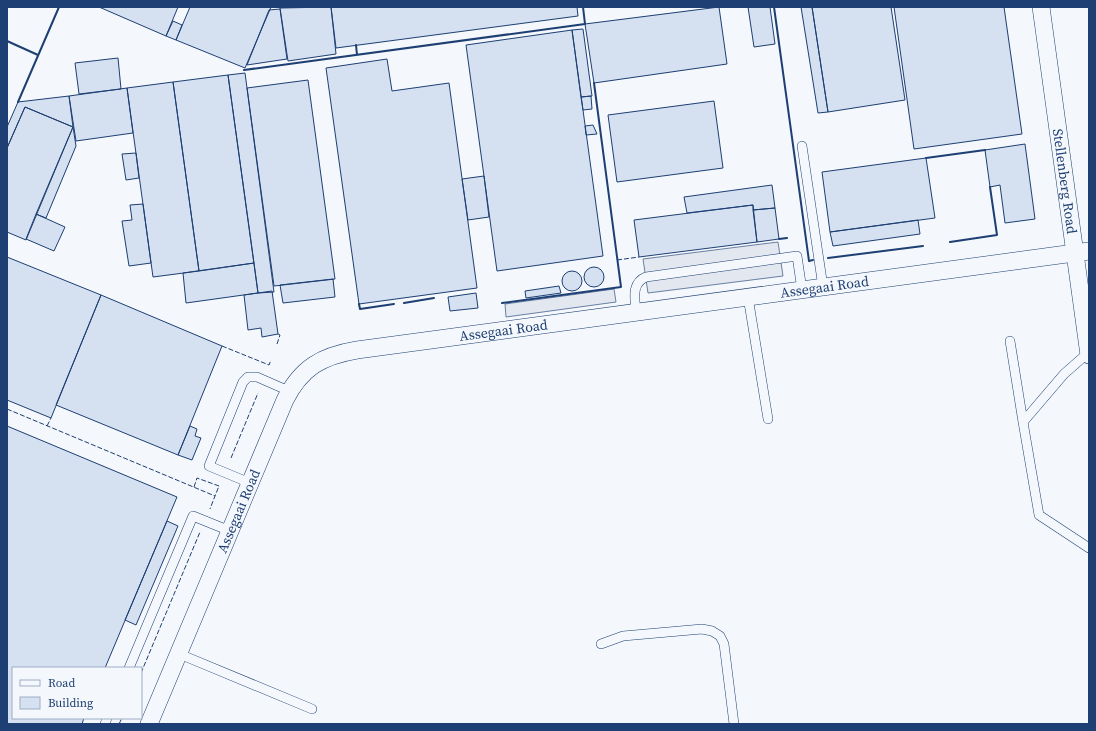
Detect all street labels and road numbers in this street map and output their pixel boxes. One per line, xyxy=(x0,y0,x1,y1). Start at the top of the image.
street label: Stellenberg Road xyxy=(1048,128,1082,235)
street label: Assegaai Road xyxy=(779,271,870,303)
street label: Assegaai Road xyxy=(458,314,549,346)
street label: Assegaai Road xyxy=(212,466,265,556)

